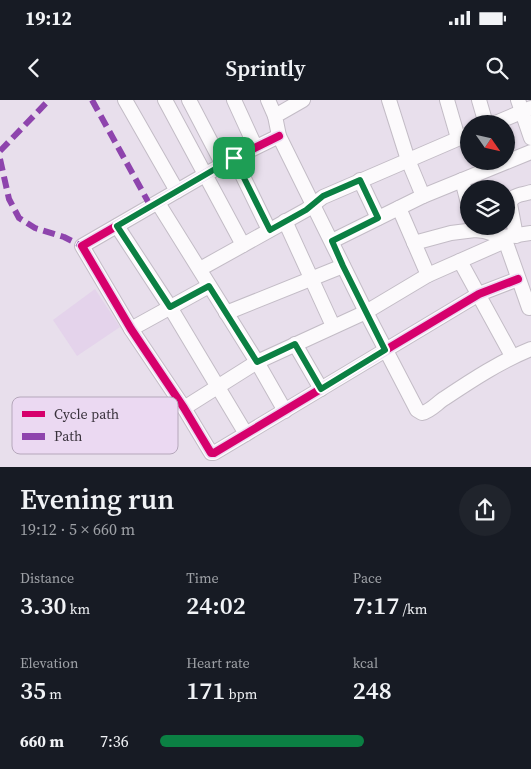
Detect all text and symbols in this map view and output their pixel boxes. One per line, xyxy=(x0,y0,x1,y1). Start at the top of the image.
text: 19:12 xyxy=(25,5,72,31)
text: Sprintly xyxy=(226,53,305,83)
icon: back xyxy=(20,54,48,82)
icon: search xyxy=(483,54,511,82)
north arrow xyxy=(460,115,515,170)
map controls xyxy=(460,115,515,235)
pin xyxy=(213,137,255,179)
icon: arrive xyxy=(220,144,248,172)
button: layers xyxy=(460,180,515,235)
legend xyxy=(12,397,178,454)
text: Cycle path xyxy=(54,404,119,424)
text: Path xyxy=(54,426,82,446)
text: Evening run xyxy=(20,480,174,518)
button: share xyxy=(459,484,511,536)
text: 19:12 · 5 × 660 m xyxy=(20,518,135,540)
text: Distance xyxy=(20,568,74,588)
text: Time xyxy=(186,568,219,588)
text: Pace xyxy=(353,568,382,588)
text: 3.30 xyxy=(20,588,67,622)
text: 24:02 xyxy=(186,588,246,622)
text: 7:17 xyxy=(353,588,399,622)
text: km xyxy=(67,599,90,619)
text: /km xyxy=(399,599,427,619)
text: Elevation xyxy=(20,653,78,673)
text: Heart rate xyxy=(186,653,250,673)
text: kcal xyxy=(353,653,378,673)
text: 35 xyxy=(20,673,46,707)
text: 171 xyxy=(186,673,225,707)
text: 248 xyxy=(353,673,392,707)
text: m xyxy=(46,684,62,704)
text: bpm xyxy=(225,684,257,704)
text: 660 m xyxy=(20,730,64,752)
text: 7:36 xyxy=(100,730,129,752)

